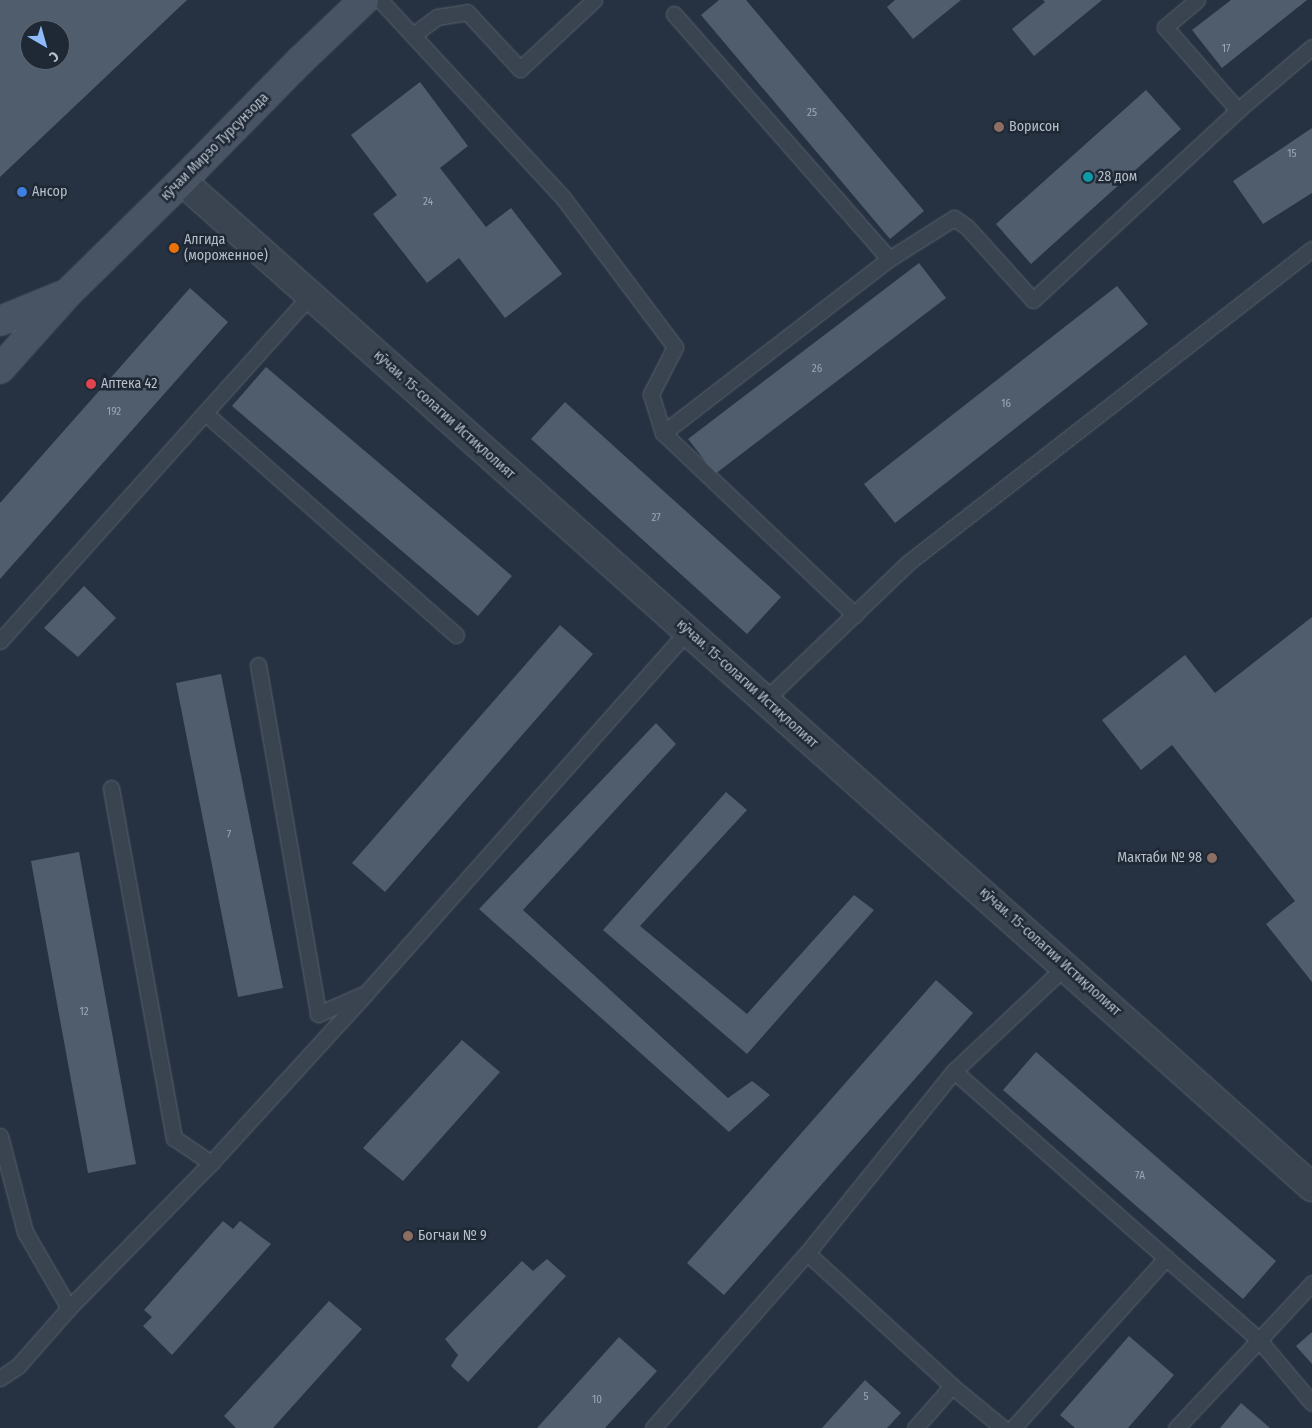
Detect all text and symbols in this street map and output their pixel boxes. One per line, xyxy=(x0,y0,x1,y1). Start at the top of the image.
north arrow xyxy=(20,20,70,70)
house number: 17 xyxy=(1222,42,1230,56)
text: С xyxy=(46,47,62,65)
street label: кӯчаи Мирзо Турсунзода xyxy=(158,90,272,204)
house number: 25 xyxy=(807,106,817,120)
place label: Ворисон xyxy=(1009,119,1060,135)
marker: Ворисон xyxy=(993,121,1005,133)
house number: 15 xyxy=(1287,147,1297,161)
place label: 28 дом xyxy=(1098,169,1137,185)
marker: 28 дом xyxy=(1082,171,1094,183)
place label: Ансор xyxy=(32,184,67,200)
marker: Ансор xyxy=(16,186,28,198)
house number: 24 xyxy=(423,195,433,209)
place label: Алгида (мороженное) xyxy=(184,232,268,264)
marker: Алгида (мороженное) xyxy=(168,242,180,254)
street label: кӯчаи. 15-солагии Истиқлолият xyxy=(370,347,518,483)
house number: 26 xyxy=(812,362,822,376)
place label: Аптека 42 xyxy=(101,376,157,392)
marker: Аптека 42 xyxy=(85,378,97,390)
house number: 16 xyxy=(1001,397,1011,411)
house number: 192 xyxy=(107,405,121,419)
house number: 27 xyxy=(651,511,661,525)
street label: кӯчаи. 15-солагии Истиқлолият xyxy=(673,616,821,752)
house number: 7 xyxy=(227,828,231,842)
place label: Мактаби № 98 xyxy=(1117,850,1202,866)
marker: Мактаби № 98 xyxy=(1206,852,1218,864)
street label: кӯчаи. 15-солагии Истиқлолият xyxy=(976,884,1124,1020)
house number: 12 xyxy=(79,1005,89,1019)
house number: 7А xyxy=(1135,1169,1145,1183)
place label: Богчаи № 9 xyxy=(418,1228,487,1244)
marker: Богчаи № 9 xyxy=(402,1230,414,1242)
house number: 5 xyxy=(863,1390,869,1404)
house number: 10 xyxy=(592,1393,602,1407)

